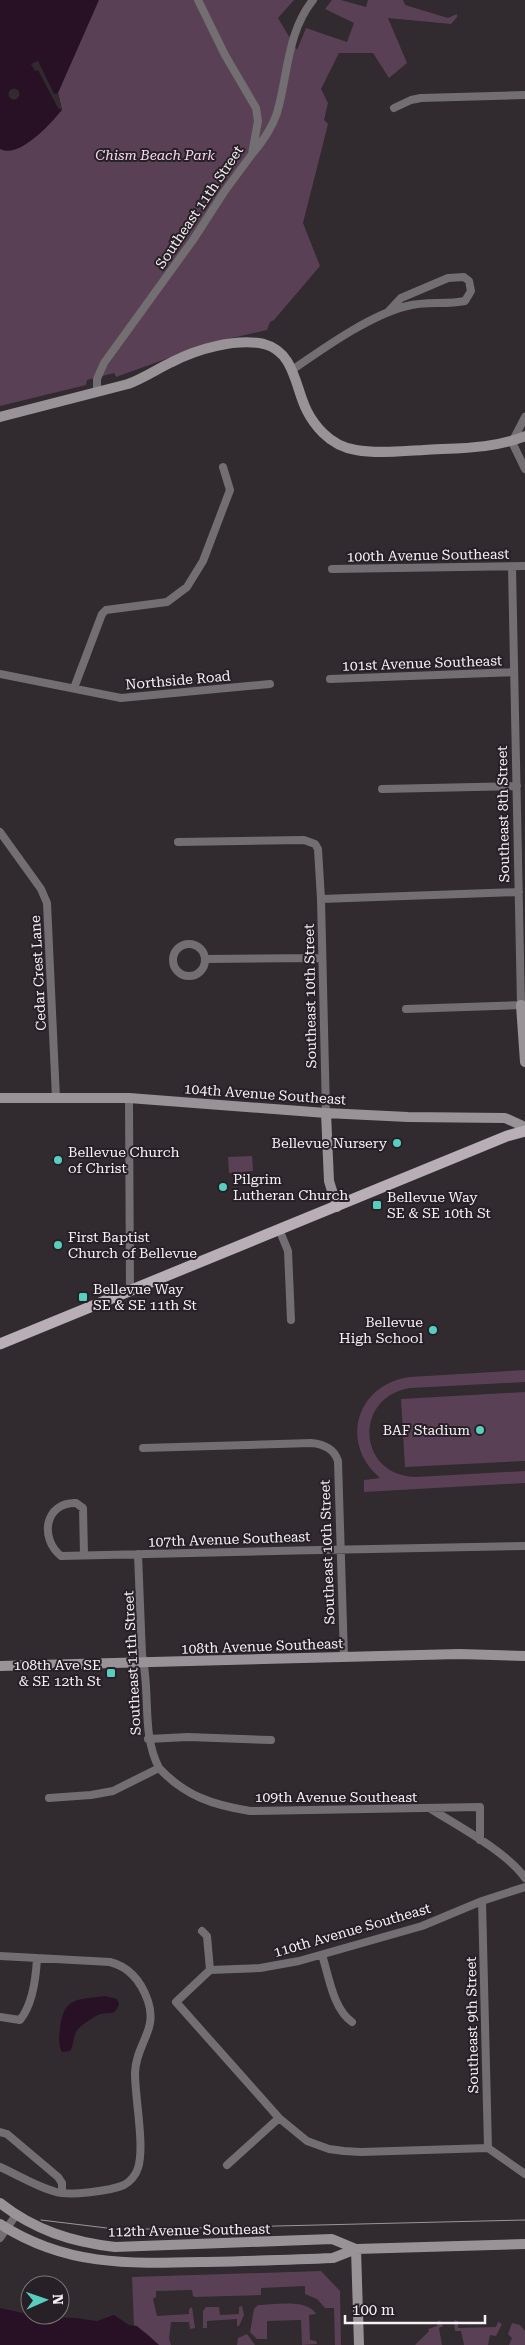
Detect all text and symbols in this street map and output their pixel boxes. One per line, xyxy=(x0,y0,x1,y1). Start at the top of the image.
street label: Southeast 11th Street xyxy=(152,143,246,271)
park label: Chism Beach Park xyxy=(95,147,215,163)
street label: 100th Avenue Southeast xyxy=(347,546,509,564)
street label: 101st Avenue Southeast xyxy=(342,652,502,674)
street label: Northside Road xyxy=(125,667,231,693)
street label: Southeast 8th Street xyxy=(494,745,512,883)
street label: Cedar Crest Lane xyxy=(27,915,49,1031)
street label: Southeast 10th Street xyxy=(301,923,319,1069)
street label: 104th Avenue Southeast xyxy=(183,1080,347,1108)
place label: Bellevue Nursery xyxy=(271,1135,388,1151)
marker: Bellevue Nursery xyxy=(391,1137,403,1149)
place label: Bellevue Church of Christ xyxy=(68,1144,180,1176)
marker: Bellevue Church of Christ xyxy=(52,1154,64,1166)
place label: Pilgrim Lutheran Church xyxy=(233,1171,348,1203)
marker: Pilgrim Lutheran Church xyxy=(217,1181,229,1193)
place label: Bellevue Way SE & SE 10th St xyxy=(387,1189,491,1221)
marker: Bellevue Way SE & SE 10th St xyxy=(371,1199,383,1211)
place label: First Baptist Church of Bellevue xyxy=(68,1229,197,1261)
marker: First Baptist Church of Bellevue xyxy=(52,1239,64,1251)
place label: Bellevue Way SE & SE 11th St xyxy=(93,1281,197,1313)
marker: Bellevue Way SE & SE 11th St xyxy=(77,1291,89,1303)
place label: Bellevue High School xyxy=(339,1314,424,1346)
marker: Bellevue High School xyxy=(427,1324,439,1336)
place label: BAF Stadium xyxy=(383,1422,470,1438)
marker: BAF Stadium xyxy=(474,1424,486,1436)
street label: Southeast 10th Street xyxy=(316,1479,338,1625)
street label: 107th Avenue Southeast xyxy=(147,1528,311,1550)
street label: Southeast 11th Street xyxy=(120,1590,144,1736)
street label: 108th Avenue Southeast xyxy=(180,1635,344,1657)
place label: 108th Ave SE & SE 12th St xyxy=(14,1657,101,1689)
marker: 108th Ave SE & SE 12th St xyxy=(105,1667,117,1679)
street label: 109th Avenue Southeast xyxy=(255,1789,417,1805)
street label: 110th Avenue Southeast xyxy=(272,1900,432,1960)
street label: Southeast 9th Street xyxy=(463,1956,481,2094)
street label: 112th Avenue Southeast xyxy=(108,2221,270,2239)
north arrow xyxy=(20,2275,70,2325)
scale bar xyxy=(345,2292,485,2324)
text: N xyxy=(50,2294,66,2305)
text: 100 m xyxy=(352,2301,395,2319)

